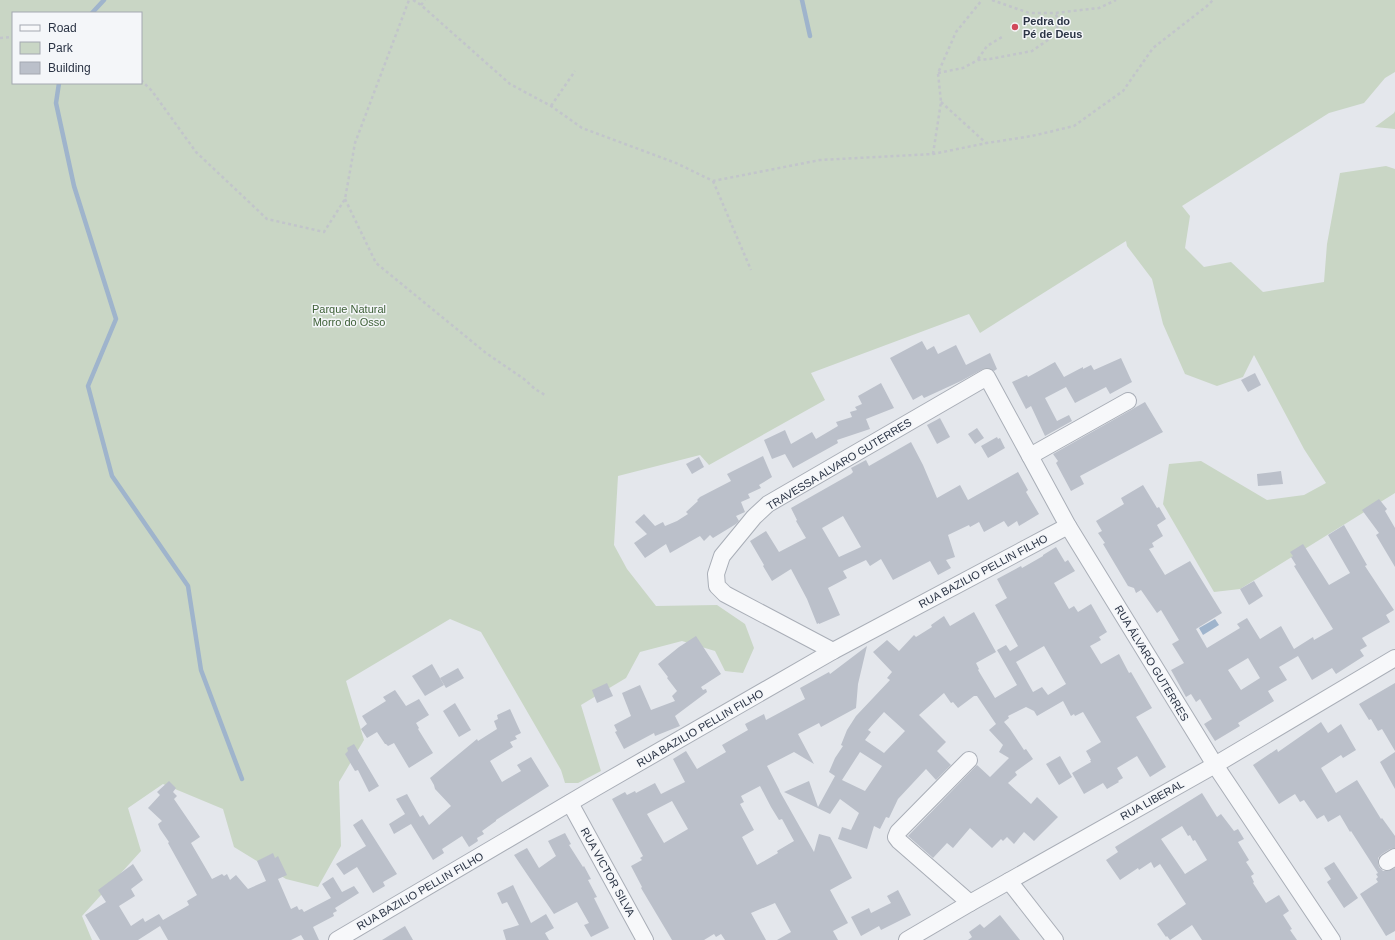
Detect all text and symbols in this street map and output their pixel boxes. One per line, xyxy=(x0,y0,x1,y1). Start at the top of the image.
legend xyxy=(12,12,142,84)
place label: Pedra do Pé de Deus xyxy=(1023,15,1082,40)
text: Road xyxy=(48,21,77,35)
marker: Pedra do Pé de Deus xyxy=(1010,22,1020,32)
text: Park xyxy=(48,41,74,55)
text: Building xyxy=(48,61,91,75)
park label: Parque Natural Morro do Osso xyxy=(312,303,386,328)
street label: TRAVESSA ALVARO GUTERRES xyxy=(764,416,914,512)
street label: RUA BAZILIO PELLIN FILHO xyxy=(916,532,1050,610)
street label: RUA ÁLVARO GUTERRES xyxy=(1113,603,1191,723)
street label: RUA BAZILIO PELLIN FILHO xyxy=(635,687,766,769)
street label: RUA LIBERAL xyxy=(1118,778,1186,822)
street label: RUA VICTOR SILVA xyxy=(579,826,638,919)
street label: RUA BAZILIO PELLIN FILHO xyxy=(355,850,486,932)

